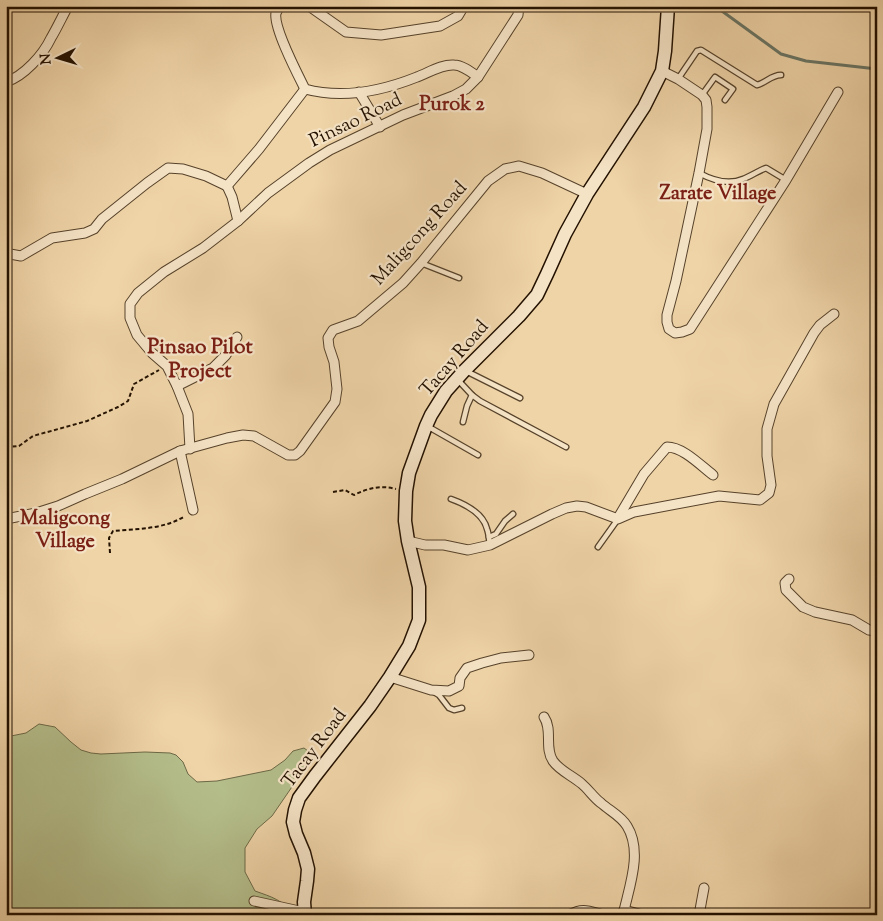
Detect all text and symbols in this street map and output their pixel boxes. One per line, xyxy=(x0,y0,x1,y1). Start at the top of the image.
north arrow xyxy=(32,32,82,82)
text: N xyxy=(37,53,57,65)
street label: Pinsao Road xyxy=(305,87,407,155)
district label: Purok 2 xyxy=(419,91,485,120)
street label: Maligcong Road xyxy=(366,176,474,292)
district label: Zarate Village xyxy=(660,180,776,209)
street label: Tacay Road xyxy=(414,315,496,403)
district label: Pinsao Pilot Project xyxy=(147,333,253,387)
district label: Maligcong Village xyxy=(20,505,110,557)
street label: Tacay Road xyxy=(276,703,354,794)

